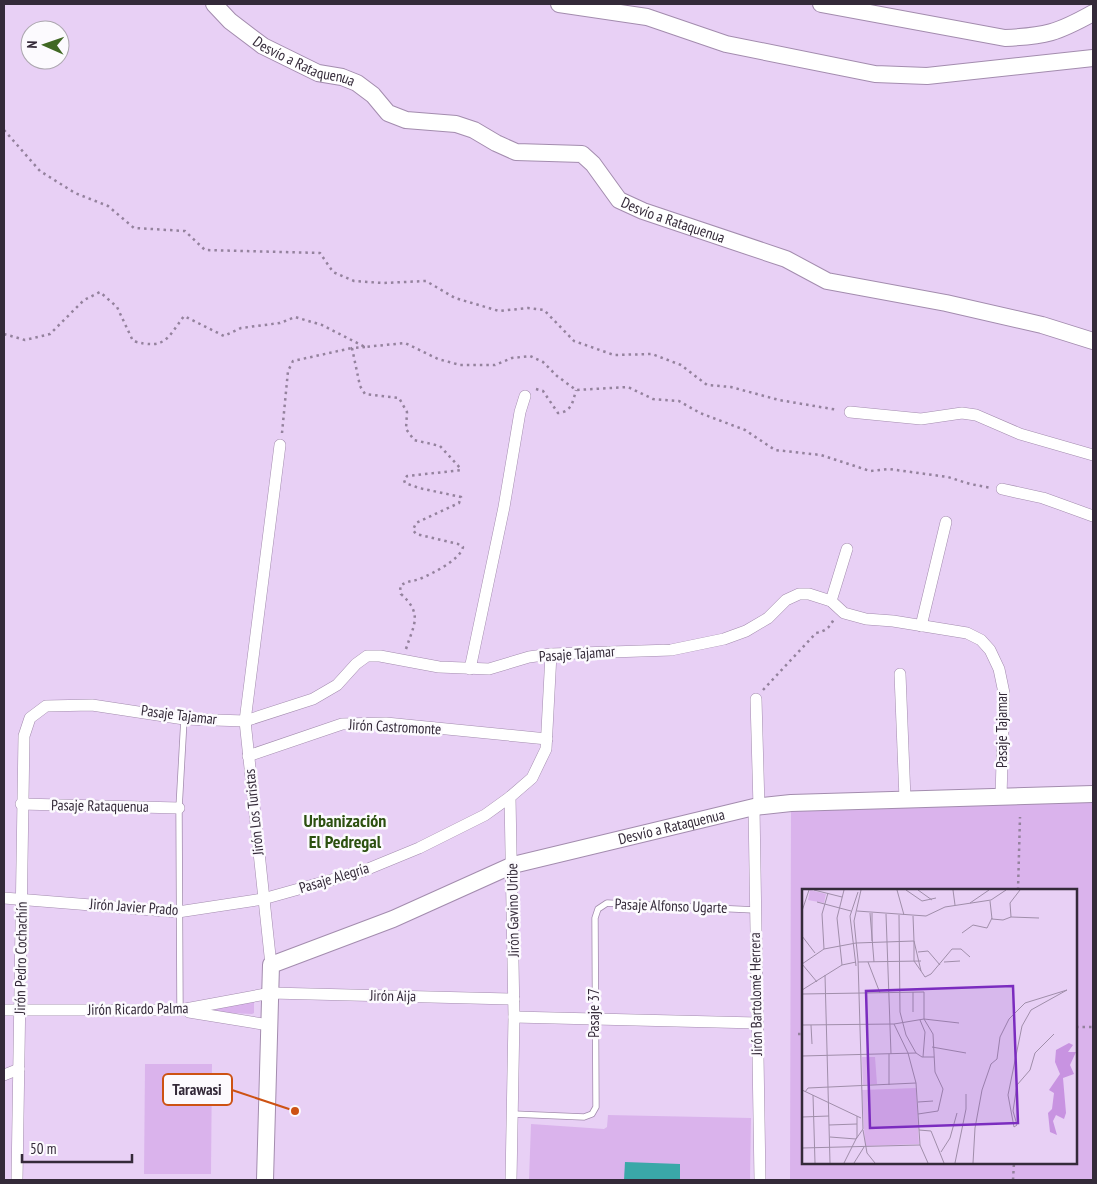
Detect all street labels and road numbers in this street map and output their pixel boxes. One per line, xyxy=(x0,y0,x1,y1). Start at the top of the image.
street label: Desvío a Rataquenua xyxy=(249,32,358,90)
street label: Desvío a Rataquenua xyxy=(618,192,728,247)
street label: Pasaje Tajamar xyxy=(538,641,617,666)
street label: Pasaje Tajamar xyxy=(992,691,1011,768)
street label: Pasaje Tajamar xyxy=(140,700,219,729)
street label: Jirón Castromonte xyxy=(347,715,442,738)
street label: Jirón Los Turistas xyxy=(240,768,268,857)
street label: Pasaje Rataquenua xyxy=(51,795,149,816)
street label: Desvío a Rataquenua xyxy=(616,804,726,848)
street label: Pasaje Alegría xyxy=(297,858,371,897)
street label: Jirón Gavino Uribe xyxy=(502,863,523,958)
street label: Jirón Javier Prado xyxy=(88,894,179,919)
street label: Pasaje Alfonso Ugarte xyxy=(614,894,728,917)
street label: Jirón Pedro Cochachín xyxy=(10,901,31,1015)
street label: Jirón Bartolomé Herrera xyxy=(745,932,766,1057)
street label: Jirón Aija xyxy=(369,986,416,1005)
street label: Pasaje 37 xyxy=(584,988,603,1038)
street label: Jirón Ricardo Palma xyxy=(86,998,189,1019)

